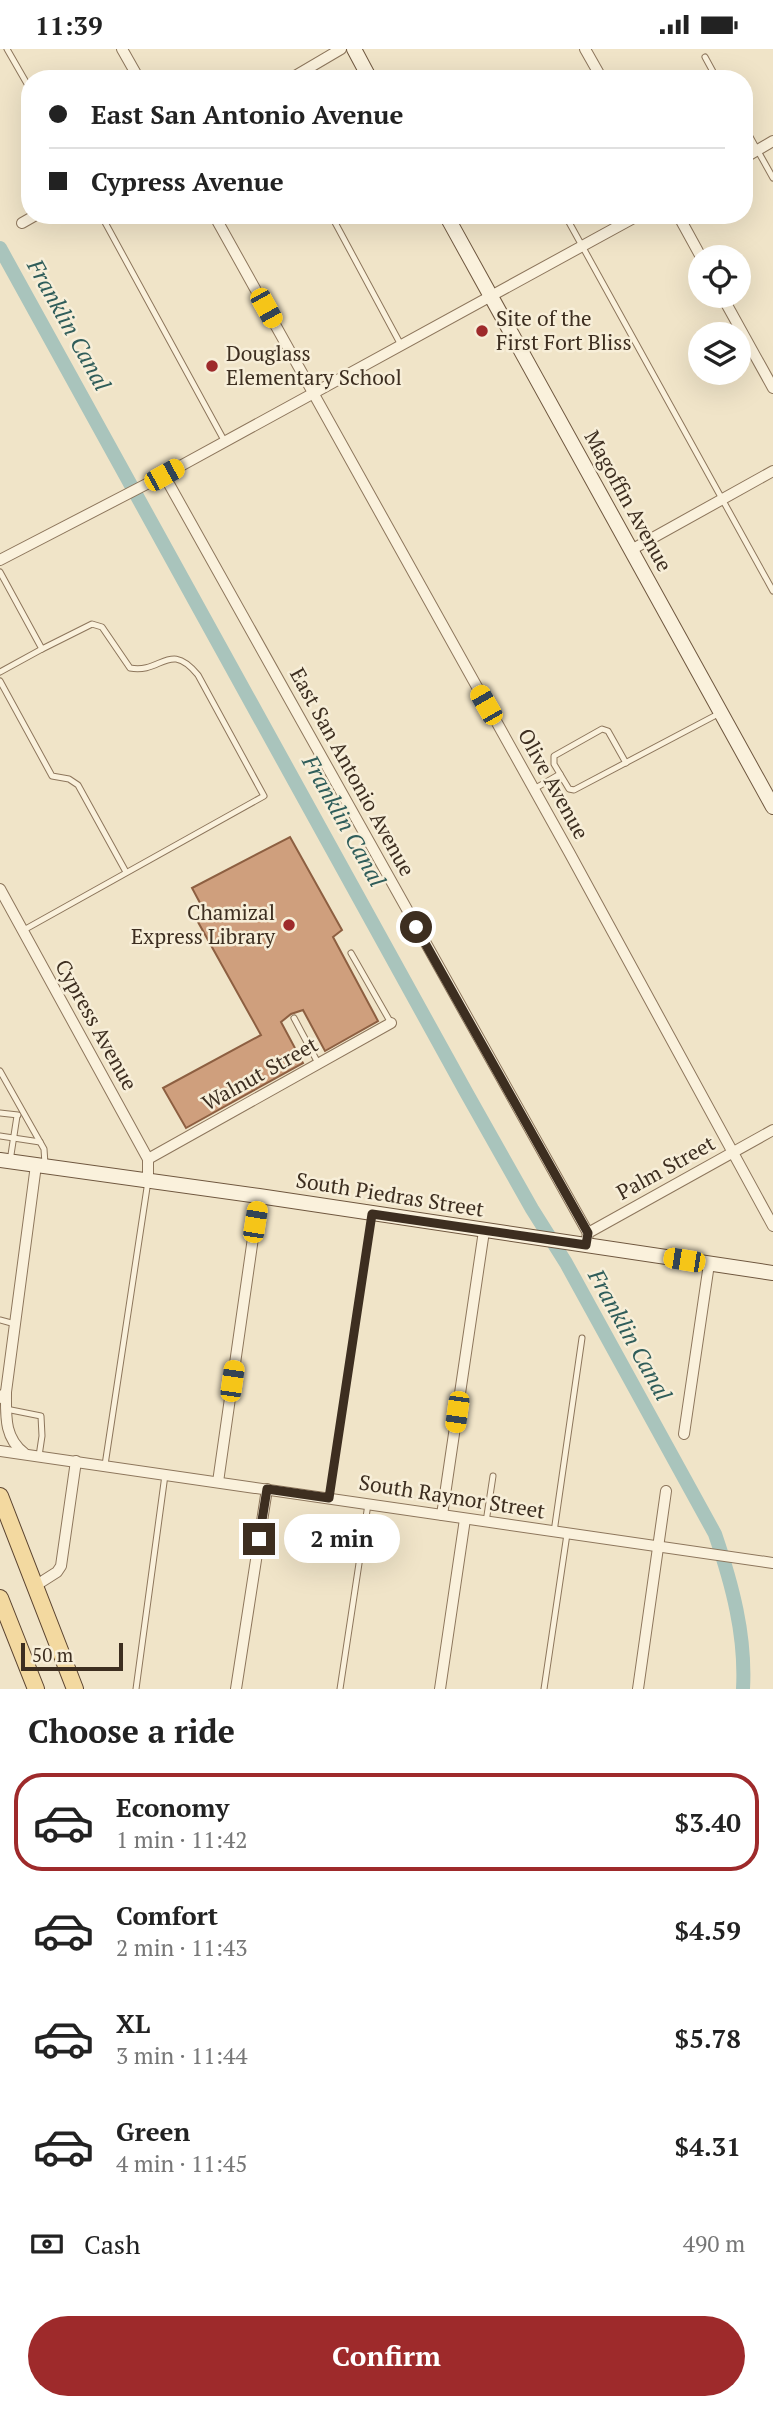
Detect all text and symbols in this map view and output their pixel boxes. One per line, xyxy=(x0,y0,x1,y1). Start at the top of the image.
text: 11:39 xyxy=(35,8,103,42)
text: East San Antonio Avenue xyxy=(91,97,403,131)
text: Cypress Avenue xyxy=(91,164,284,198)
map controls xyxy=(688,245,751,385)
button: locate xyxy=(688,245,751,308)
water label: Franklin Canal xyxy=(20,252,119,397)
car xyxy=(247,285,286,331)
place label: Site of the First Fort Bliss xyxy=(496,304,632,356)
button: layers xyxy=(688,322,751,385)
marker: Site of the First Fort Bliss xyxy=(474,323,490,339)
place label: Douglass Elementary School xyxy=(226,339,402,391)
marker: Douglass Elementary School xyxy=(204,358,220,374)
street label: Magoffin Avenue xyxy=(579,425,679,576)
car xyxy=(141,456,188,494)
street label: East San Antonio Avenue xyxy=(284,662,422,881)
car xyxy=(467,682,506,728)
street label: Olive Avenue xyxy=(512,723,596,844)
water label: Franklin Canal xyxy=(295,748,394,893)
place label: Chamizal Express Library xyxy=(131,898,275,950)
route start xyxy=(400,911,432,943)
marker: Chamizal Express Library xyxy=(281,917,297,933)
street label: Cypress Avenue xyxy=(49,954,144,1095)
street label: Walnut Street xyxy=(196,1030,323,1117)
street label: Palm Street xyxy=(611,1128,720,1206)
street label: South Piedras Street xyxy=(294,1165,486,1223)
car xyxy=(242,1200,269,1244)
car xyxy=(662,1246,707,1274)
water label: Franklin Canal xyxy=(581,1262,680,1407)
car xyxy=(219,1359,246,1403)
car xyxy=(444,1390,471,1434)
street label: South Raynor Street xyxy=(357,1467,547,1525)
callout: 2 min xyxy=(284,1515,399,1563)
route end xyxy=(243,1523,275,1555)
text: 2 min xyxy=(311,1523,373,1554)
scale bar xyxy=(21,1640,122,1672)
text: 50 m xyxy=(32,1642,73,1667)
text: Choose a ride xyxy=(28,1710,235,1752)
text: Economy xyxy=(116,1790,229,1824)
icon: car xyxy=(32,1791,95,1854)
text: $3.40 xyxy=(675,1805,741,1839)
text: 1 min · 11:42 xyxy=(116,1824,248,1855)
text: Comfort xyxy=(116,1898,218,1932)
icon: car xyxy=(32,1899,95,1962)
text: $4.59 xyxy=(675,1913,741,1947)
text: 2 min · 11:43 xyxy=(116,1932,248,1963)
text: XL xyxy=(116,2006,150,2040)
icon: car xyxy=(32,2007,95,2070)
text: $5.78 xyxy=(675,2021,741,2055)
text: 3 min · 11:44 xyxy=(116,2040,248,2071)
text: Green xyxy=(116,2114,190,2148)
icon: car xyxy=(32,2115,95,2178)
text: $4.31 xyxy=(675,2129,741,2163)
text: 4 min · 11:45 xyxy=(116,2148,248,2179)
icon: cash xyxy=(28,2225,66,2263)
text: Cash xyxy=(84,2227,140,2261)
text: 490 m xyxy=(683,2228,745,2259)
button: Confirm xyxy=(28,2316,745,2396)

